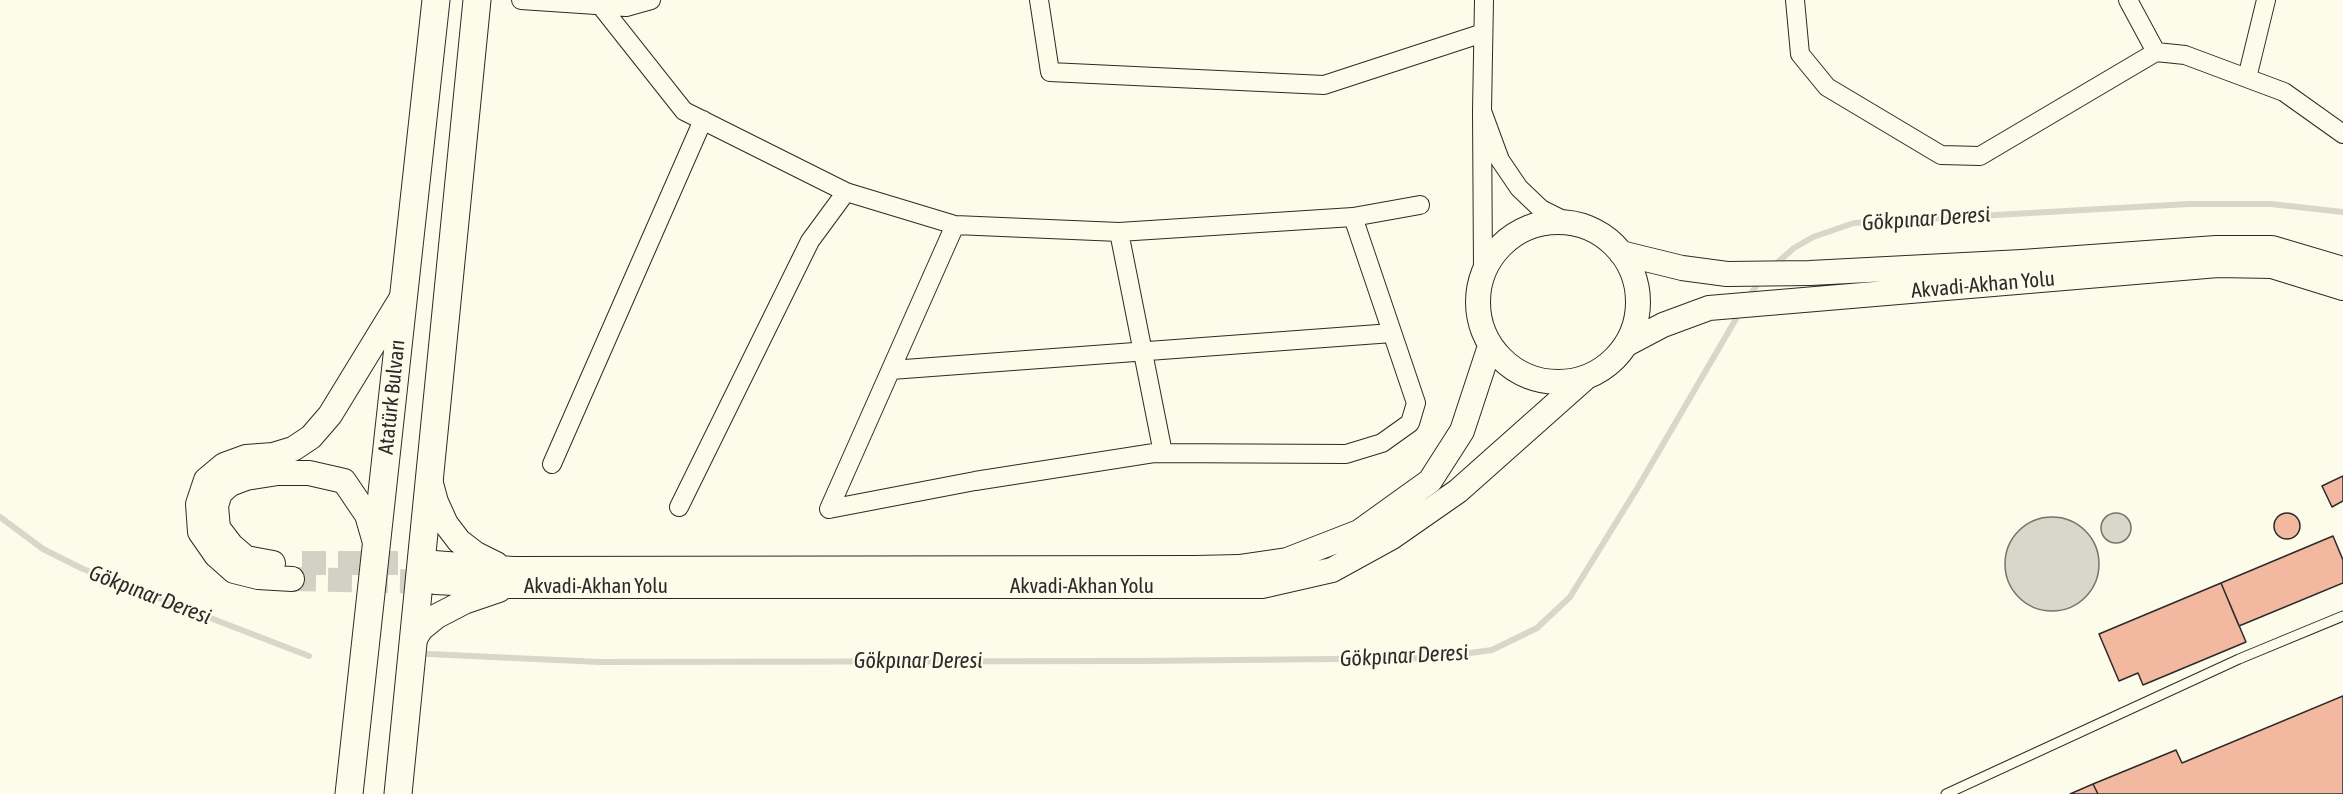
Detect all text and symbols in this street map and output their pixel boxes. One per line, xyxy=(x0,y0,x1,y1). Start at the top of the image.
water label: Gökpınar Deresi xyxy=(1861,201,1991,237)
street label: Akvadi-Akhan Yolu xyxy=(1910,266,2056,304)
street label: Atatürk Bulvarı xyxy=(373,338,411,456)
water label: Gökpınar Deresi xyxy=(85,560,215,630)
street label: Akvadi-Akhan Yolu xyxy=(524,573,668,599)
street label: Akvadi-Akhan Yolu xyxy=(1010,573,1154,599)
water label: Gökpınar Deresi xyxy=(1339,639,1469,673)
water label: Gökpınar Deresi xyxy=(854,648,982,674)

